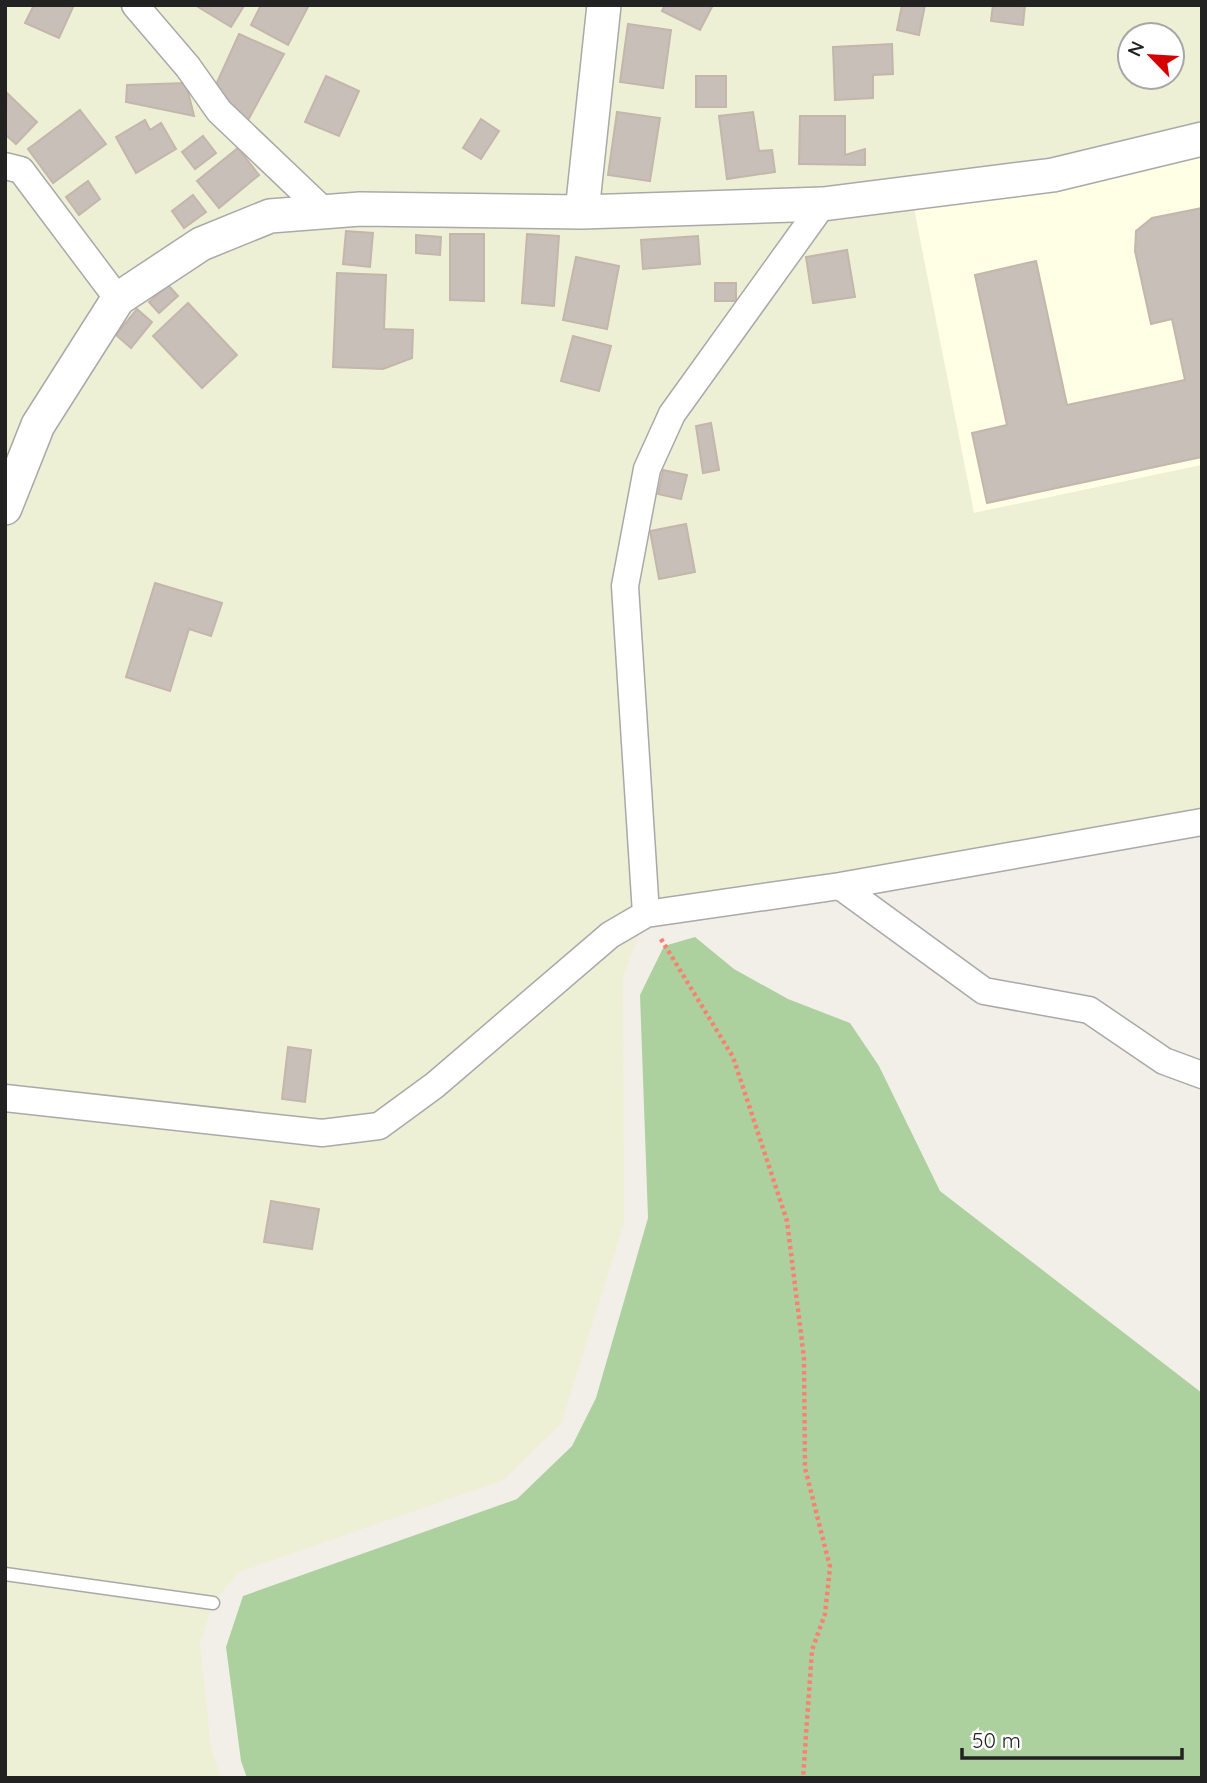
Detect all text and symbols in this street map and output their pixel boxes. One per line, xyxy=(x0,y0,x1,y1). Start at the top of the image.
north arrow xyxy=(1116,21,1186,91)
text: N xyxy=(1122,37,1149,60)
scale bar xyxy=(962,1716,1182,1760)
text: 50 m xyxy=(972,1727,1021,1753)

